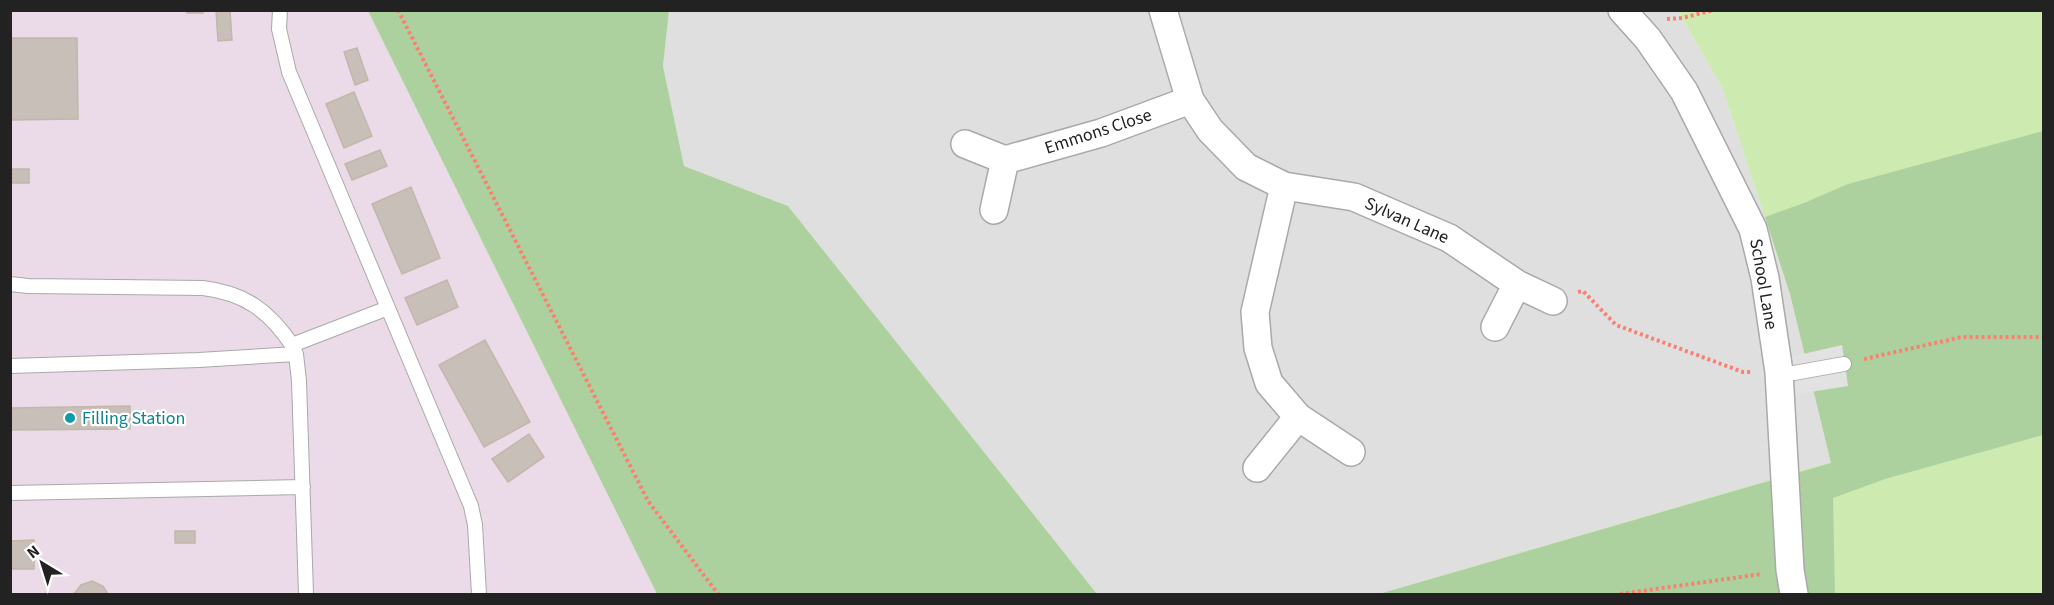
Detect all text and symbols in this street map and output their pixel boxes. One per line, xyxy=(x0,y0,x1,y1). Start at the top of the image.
street label: Emmons Close xyxy=(1041,102,1155,161)
street label: Sylvan Lane xyxy=(1361,191,1453,250)
street label: School Lane xyxy=(1743,237,1784,332)
place label: Filling Station xyxy=(82,406,185,431)
marker: Filling Station xyxy=(63,411,77,425)
north arrow xyxy=(12,533,72,593)
text: N xyxy=(22,540,44,564)

